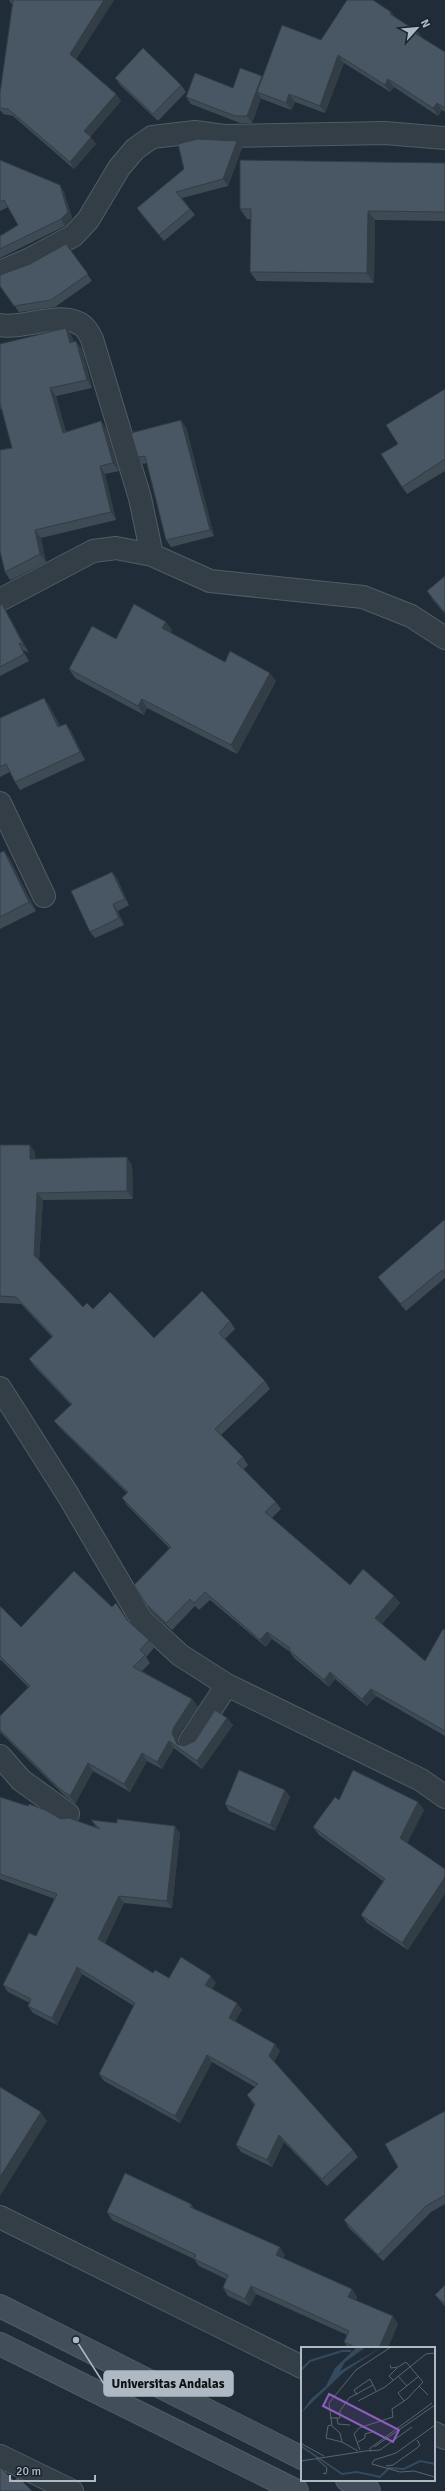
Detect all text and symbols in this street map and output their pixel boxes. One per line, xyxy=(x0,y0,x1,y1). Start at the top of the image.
north arrow xyxy=(397,8,437,48)
text: N xyxy=(418,17,433,30)
inset map xyxy=(301,2347,435,2481)
callout: Universitas Andalas xyxy=(104,2371,233,2396)
text: Universitas Andalas xyxy=(112,2376,225,2392)
scale bar xyxy=(10,2457,95,2483)
text: 20 m xyxy=(16,2464,41,2479)

